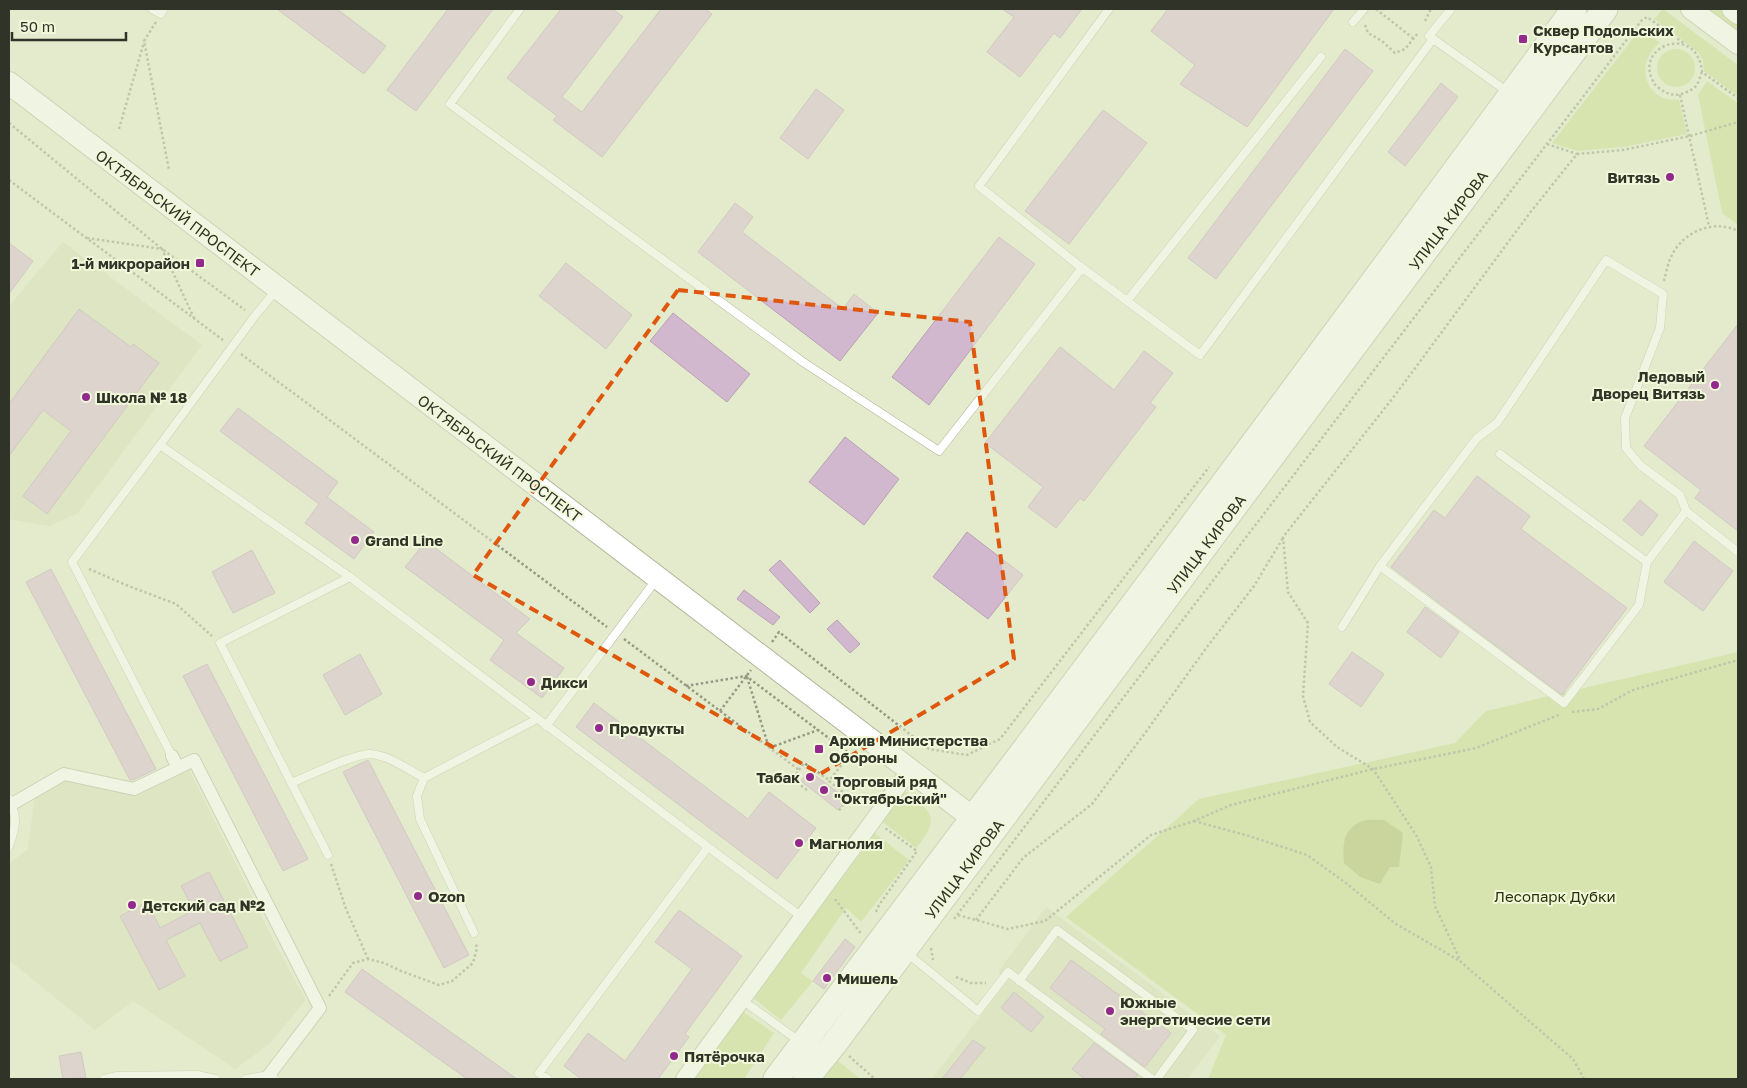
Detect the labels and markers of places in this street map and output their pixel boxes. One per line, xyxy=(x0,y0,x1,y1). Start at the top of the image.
place label: Сквер Подольских Курсантов xyxy=(1533,21,1674,56)
marker: Сквер Подольских Курсантов xyxy=(1517,33,1529,45)
place label: Витязь xyxy=(1607,168,1660,186)
marker: Витязь xyxy=(1664,171,1676,183)
place label: 1-й микрорайон xyxy=(72,254,190,272)
marker: 1-й микрорайон xyxy=(194,257,206,269)
place label: Ледовый Дворец Витязь xyxy=(1592,367,1705,402)
marker: Ледовый Дворец Витязь xyxy=(1709,379,1721,391)
place label: Школа № 18 xyxy=(96,388,187,406)
marker: Школа № 18 xyxy=(80,391,92,403)
place label: Grand Line xyxy=(365,531,443,549)
marker: Grand Line xyxy=(349,534,361,546)
place label: Дикси xyxy=(541,673,588,691)
marker: Дикси xyxy=(525,676,537,688)
place label: Продукты xyxy=(609,719,684,737)
marker: Продукты xyxy=(593,722,605,734)
place label: Архив Министерства Обороны xyxy=(829,731,988,766)
marker: Архив Министерства Обороны xyxy=(813,743,825,755)
place label: Табак xyxy=(756,768,800,786)
marker: Табак xyxy=(804,771,816,783)
place label: Торговый ряд "Октябрьский" xyxy=(834,772,947,807)
marker: Торговый ряд "Октябрьский" xyxy=(818,784,830,796)
place label: Магнолия xyxy=(809,834,883,852)
marker: Магнолия xyxy=(793,837,805,849)
place label: Ozon xyxy=(428,887,465,905)
marker: Ozon xyxy=(412,890,424,902)
place label: Детский сад №2 xyxy=(142,896,265,914)
marker: Детский сад №2 xyxy=(126,899,138,911)
place label: Мишель xyxy=(837,969,898,987)
marker: Мишель xyxy=(821,972,833,984)
place label: Южные энергетичесие сети xyxy=(1120,993,1270,1028)
marker: Южные энергетичесие сети xyxy=(1104,1005,1116,1017)
place label: Пятёрочка xyxy=(684,1047,765,1065)
marker: Пятёрочка xyxy=(668,1050,680,1062)

